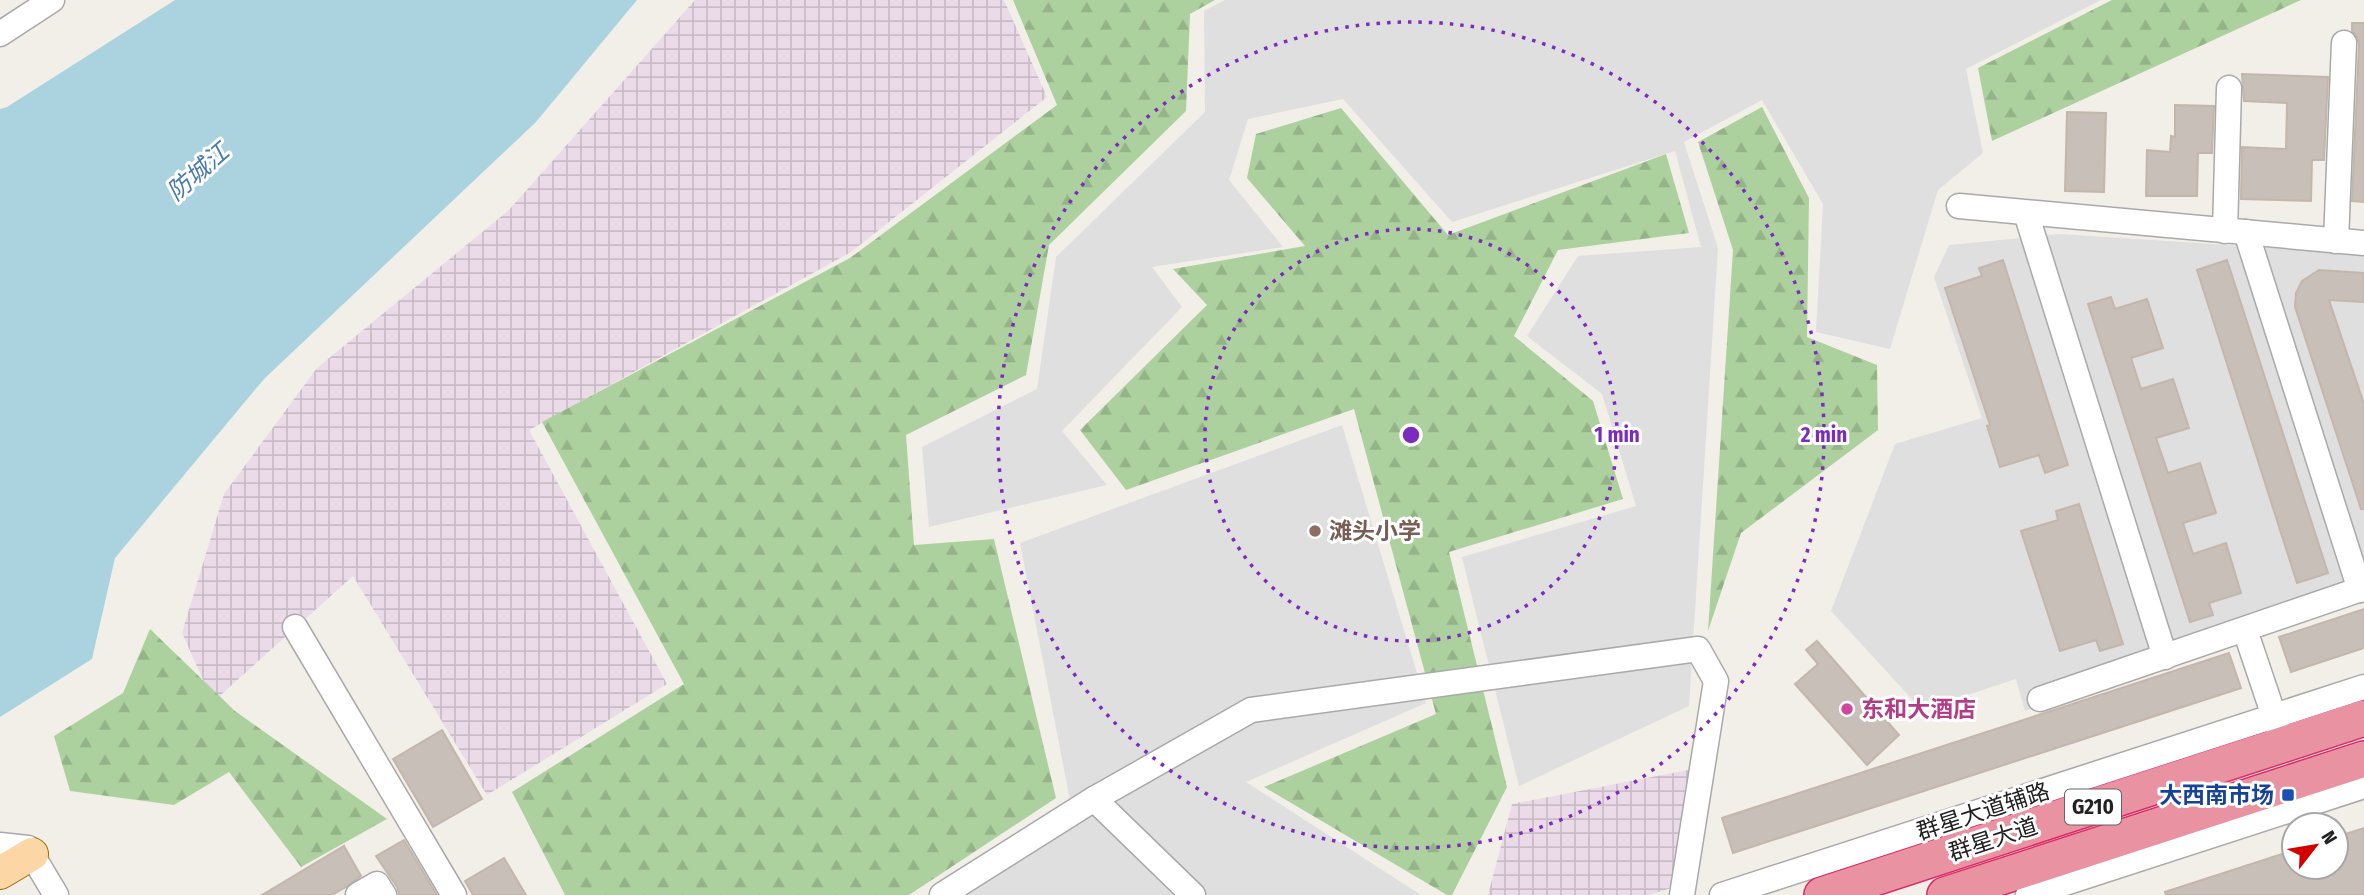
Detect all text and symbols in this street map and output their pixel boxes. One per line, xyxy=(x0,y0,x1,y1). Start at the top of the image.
water label: 防城江 xyxy=(162,136,237,206)
text: 1 min xyxy=(1594,422,1640,448)
text: 2 min xyxy=(1800,422,1847,448)
centre of rings xyxy=(1399,423,1423,447)
place label: 滩头小学 xyxy=(1329,517,1421,545)
marker: 滩头小学 xyxy=(1307,523,1323,539)
place label: 东和大酒店 xyxy=(1861,695,1976,723)
marker: 东和大酒店 xyxy=(1839,701,1855,717)
street label: 群星大道辅路 xyxy=(1913,777,2053,845)
place label: 大西南市场 xyxy=(2159,781,2274,809)
marker: 大西南市场 xyxy=(2280,787,2296,803)
road number: G210 xyxy=(2065,790,2121,824)
north arrow xyxy=(2280,811,2350,881)
street label: 群星大道 xyxy=(1945,812,2041,866)
text: N xyxy=(2316,827,2342,848)

